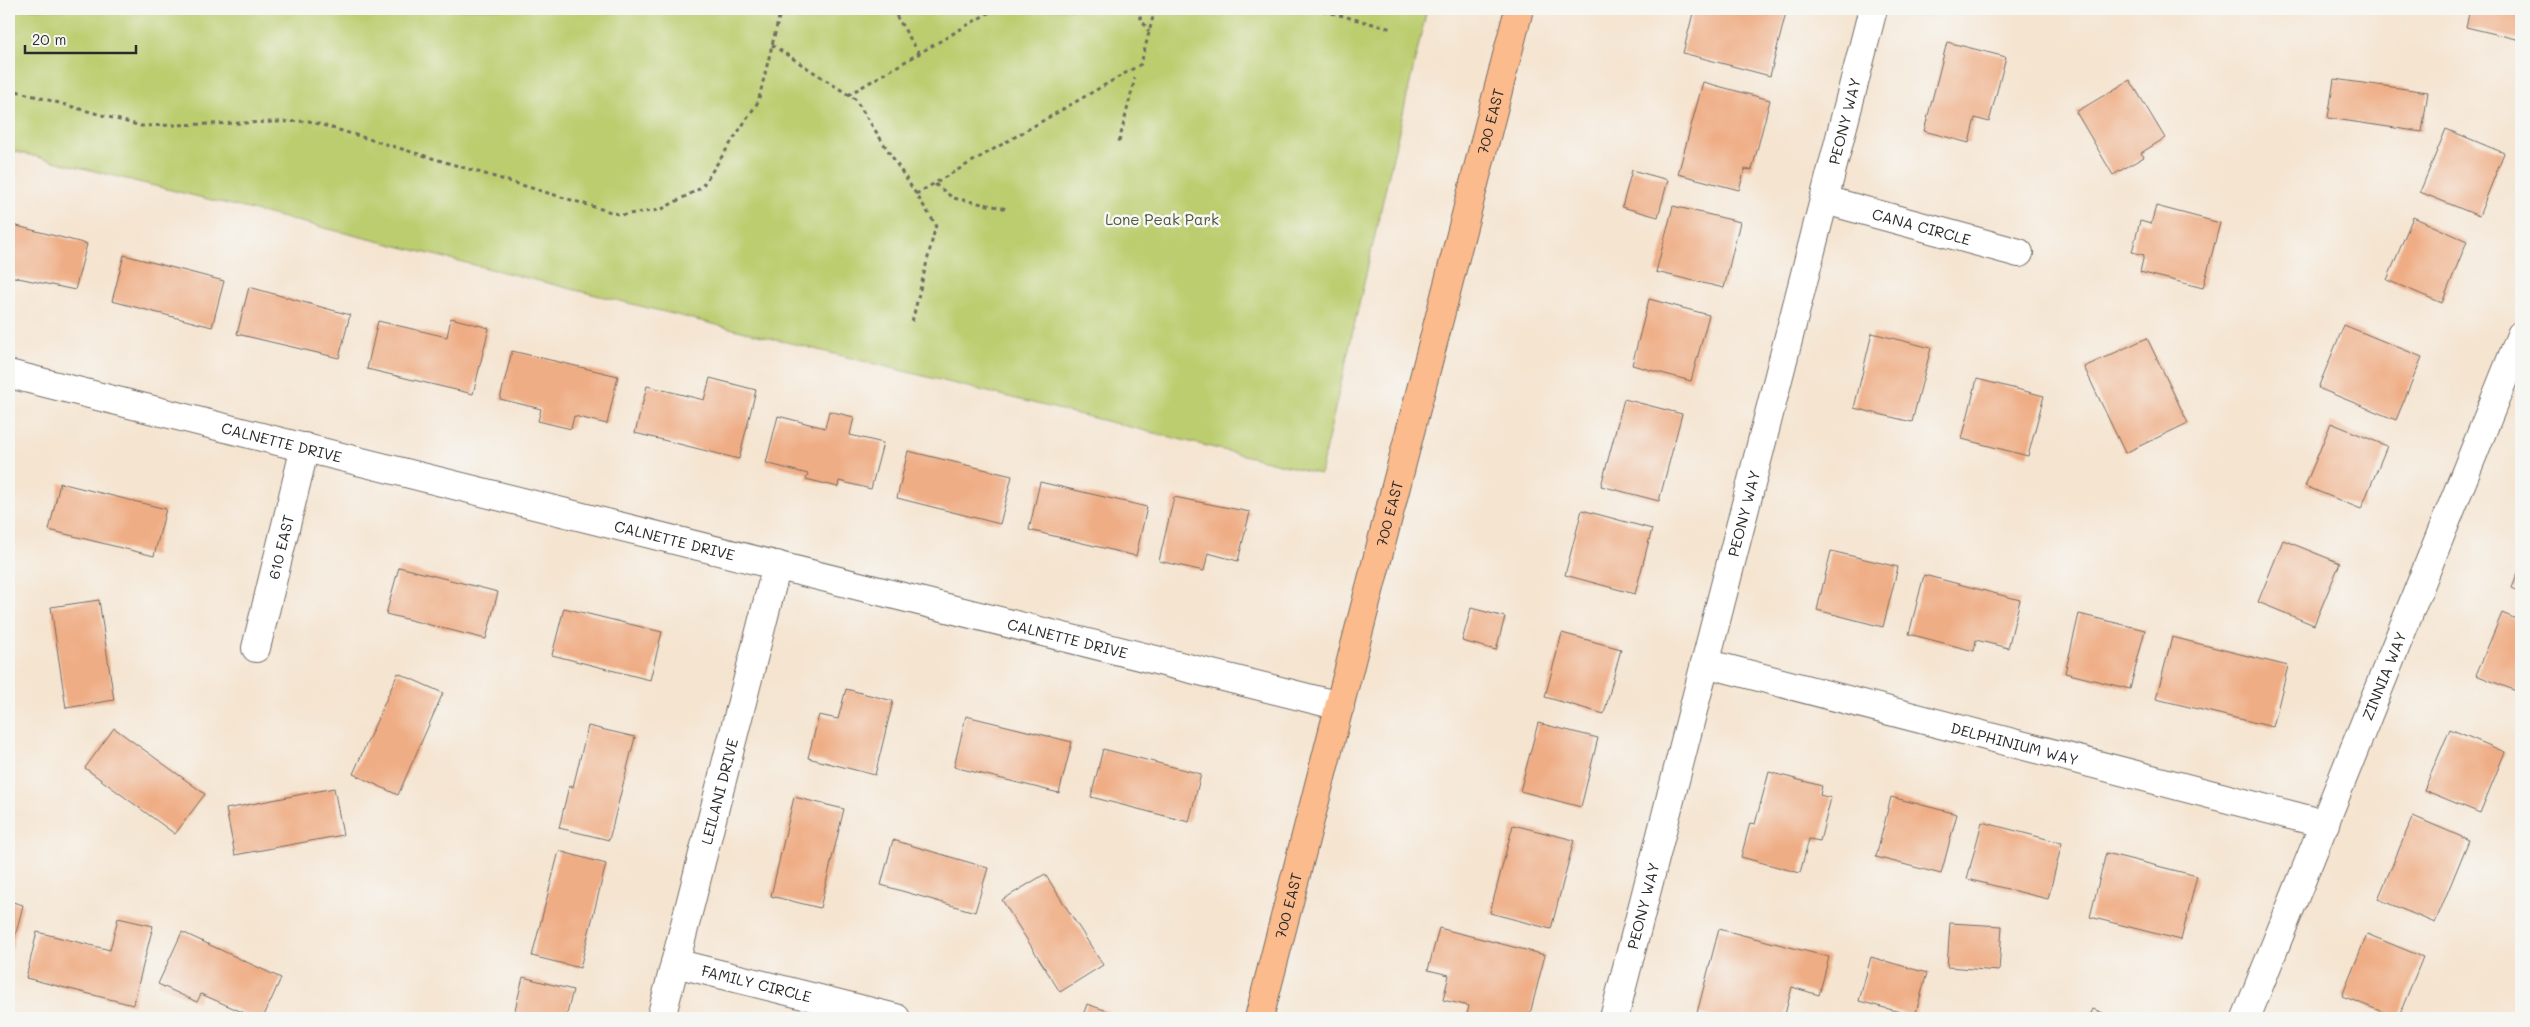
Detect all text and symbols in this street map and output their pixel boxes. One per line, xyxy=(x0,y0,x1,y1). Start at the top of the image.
scale bar xyxy=(25,22,136,54)
text: 20 m xyxy=(32,29,66,49)
street label: PEONY WAY xyxy=(1824,76,1865,167)
street label: 700 EAST xyxy=(1472,86,1508,156)
street label: CANA CIRCLE xyxy=(1870,203,1973,249)
park label: Lone Peak Park xyxy=(1105,209,1219,229)
street label: CALNETTE DRIVE xyxy=(219,417,344,467)
street label: PEONY WAY xyxy=(1723,468,1764,559)
street label: 700 EAST xyxy=(1371,478,1407,549)
street label: 610 EAST xyxy=(263,513,298,581)
street label: CALNETTE DRIVE xyxy=(612,515,737,565)
street label: CALNETTE DRIVE xyxy=(1005,613,1130,663)
street label: ZINNIA WAY xyxy=(2357,628,2411,723)
street label: DELPHINIUM WAY xyxy=(1949,717,2081,770)
street label: LEILANI DRIVE xyxy=(696,736,742,846)
street label: PEONY WAY xyxy=(1622,860,1664,951)
street label: 700 EAST xyxy=(1270,870,1306,941)
street label: FAMILY CIRCLE xyxy=(700,960,814,1007)

